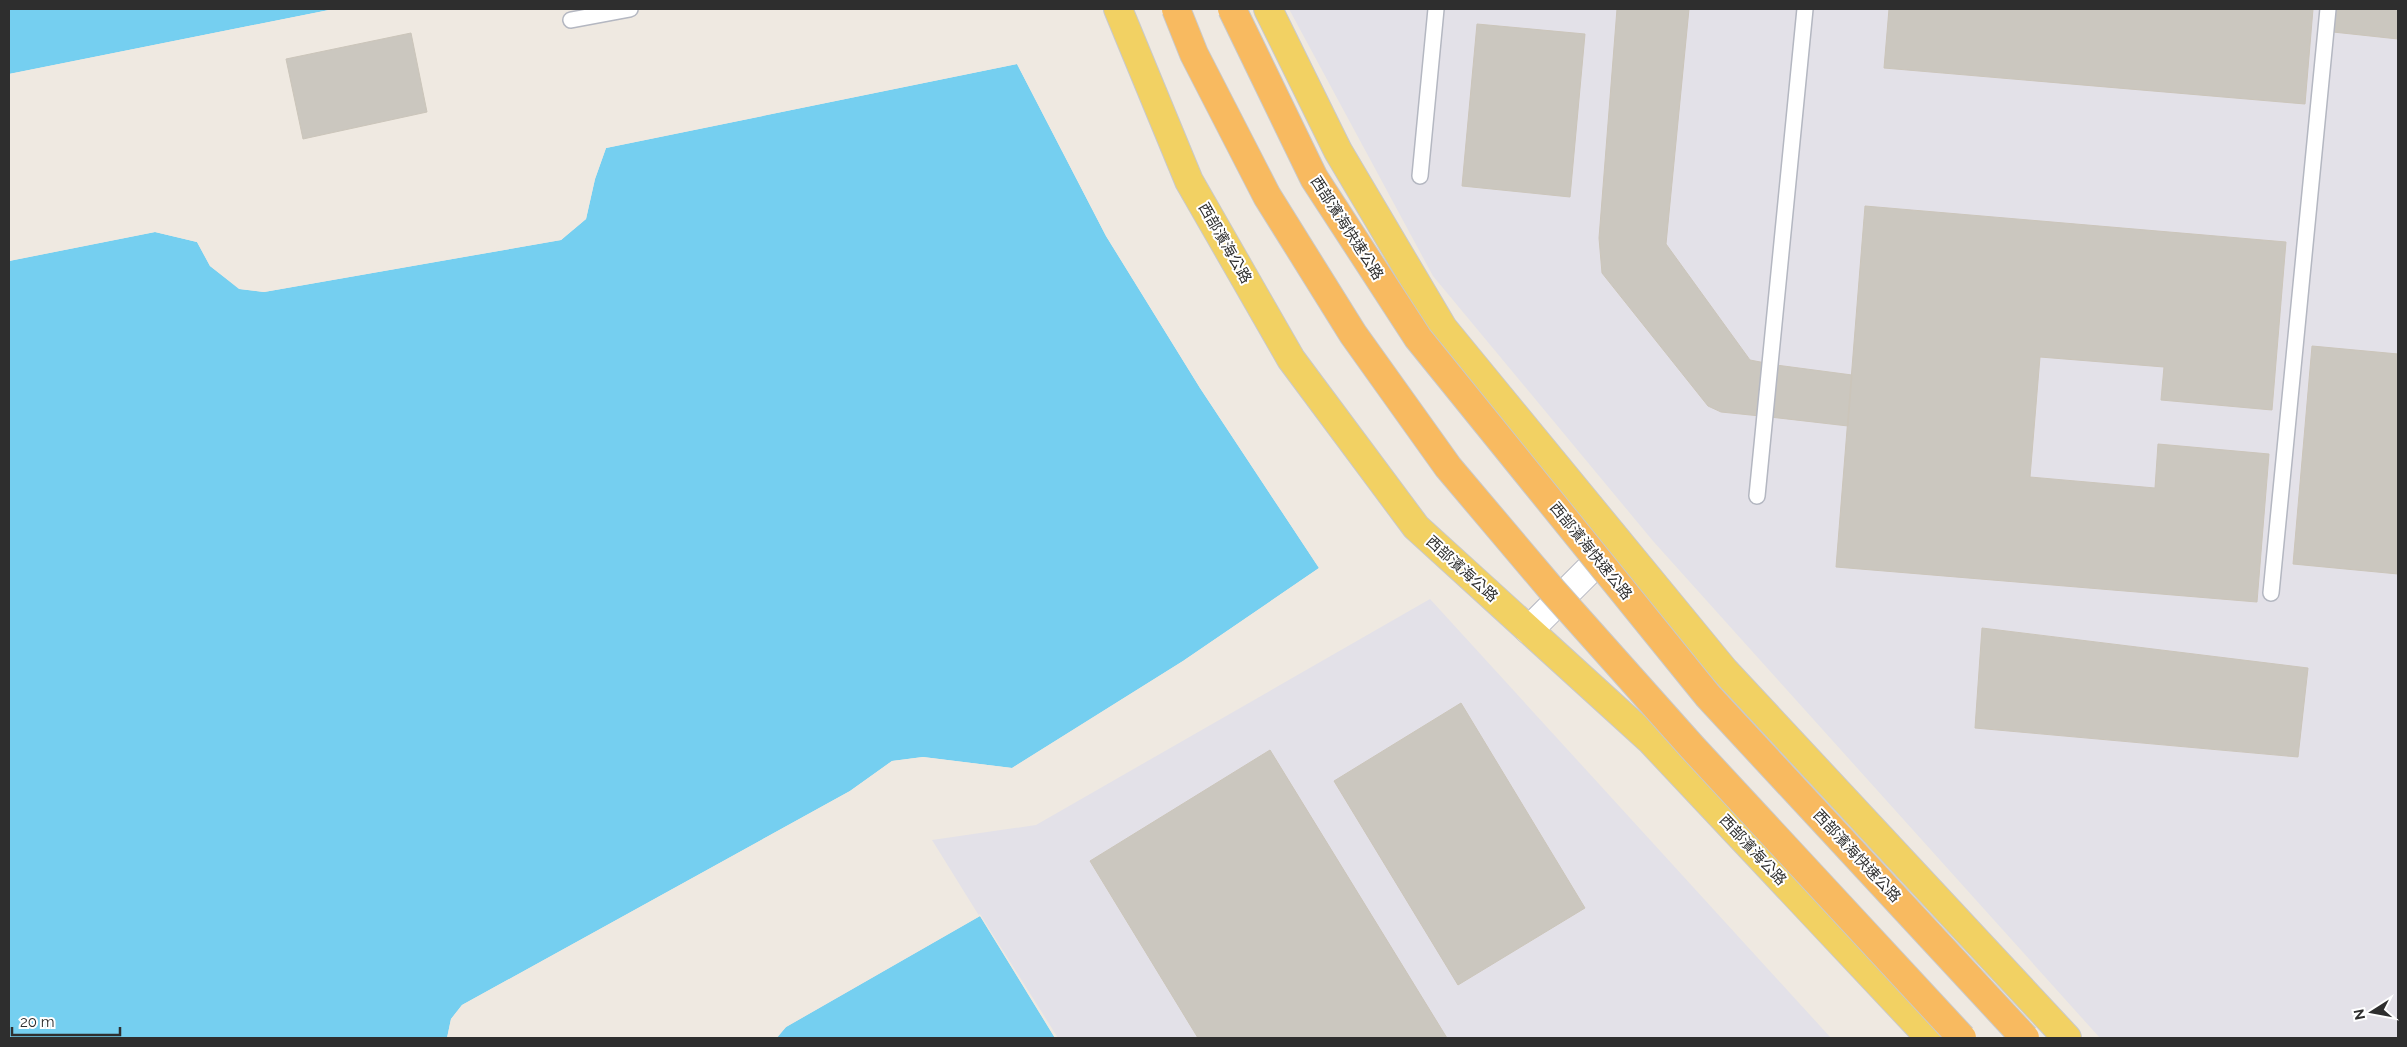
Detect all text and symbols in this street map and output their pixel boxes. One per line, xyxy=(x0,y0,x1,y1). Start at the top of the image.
street label: 西部濱海快速公路 xyxy=(1307,173,1387,283)
street label: 西部濱海公路 xyxy=(1195,200,1255,286)
street label: 西部濱海快速公路 xyxy=(1546,499,1636,603)
street label: 西部濱海公路 xyxy=(1423,532,1501,606)
street label: 西部濱海快速公路 xyxy=(1809,806,1905,906)
street label: 西部濱海公路 xyxy=(1716,811,1790,889)
north arrow xyxy=(2347,987,2397,1037)
scale bar xyxy=(12,1004,120,1036)
text: N xyxy=(2350,1008,2368,1021)
text: 20 m xyxy=(20,1013,55,1031)

